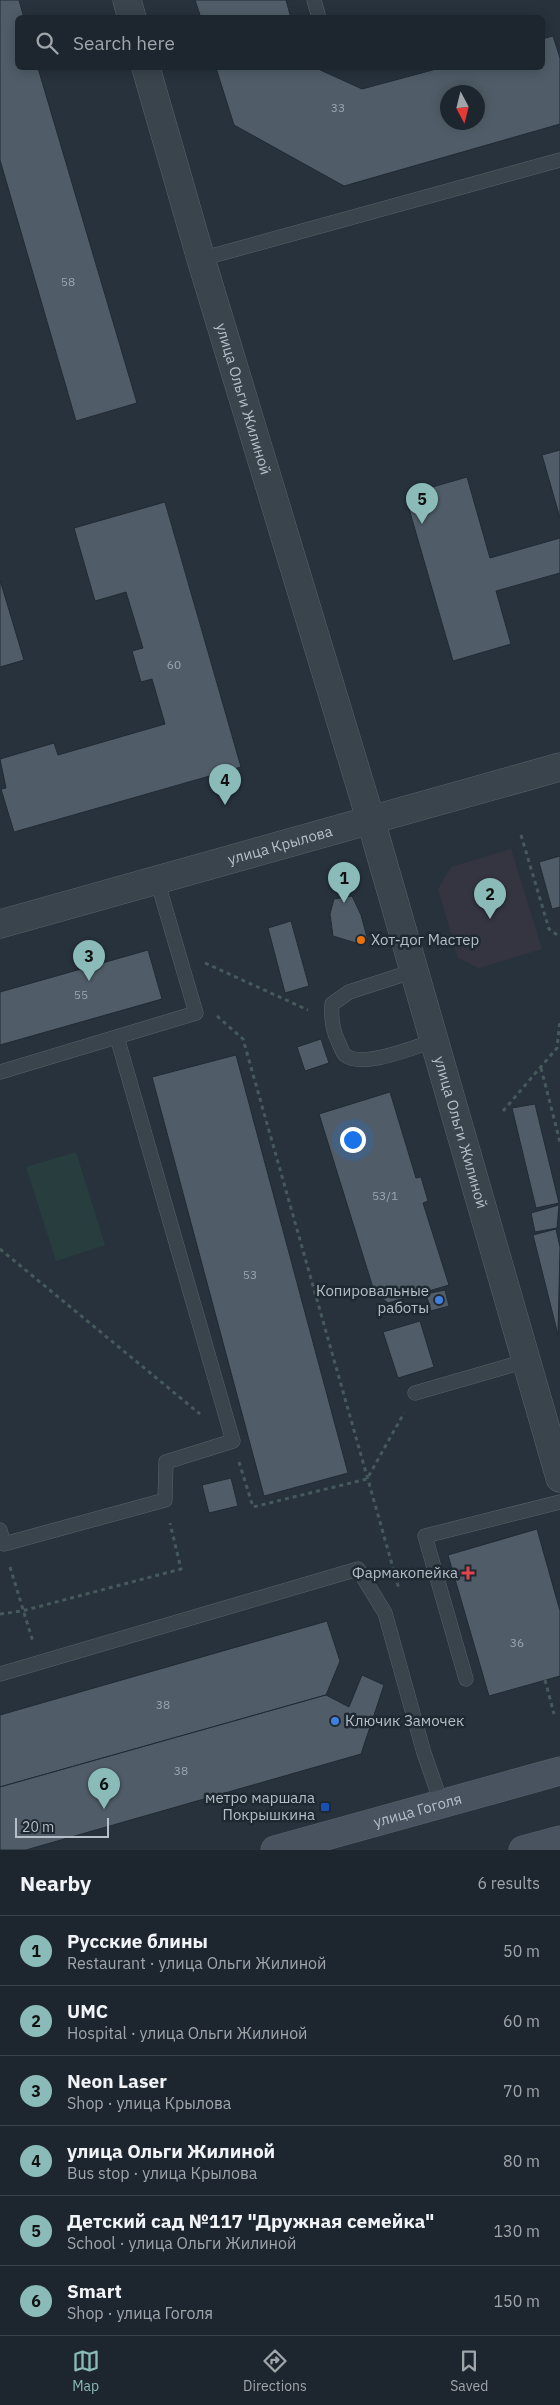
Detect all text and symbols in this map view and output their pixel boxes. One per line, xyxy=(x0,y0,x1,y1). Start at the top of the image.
search box xyxy=(15,15,545,70)
icon: search xyxy=(33,29,61,57)
text: Search here xyxy=(73,31,175,55)
north arrow xyxy=(440,85,485,130)
house number: 33 xyxy=(331,100,345,115)
house number: 58 xyxy=(61,274,75,289)
street label: улица Ольги Жилиной xyxy=(212,321,276,477)
pin: 5 xyxy=(406,483,438,524)
house number: 60 xyxy=(167,657,181,672)
pin: 4 xyxy=(209,764,241,805)
street label: улица Крылова xyxy=(226,821,335,869)
pin: 1 xyxy=(328,862,360,903)
pin: 2 xyxy=(474,878,506,919)
place label: Хот-дог Мастер xyxy=(371,930,479,949)
marker: Хот-дог Мастер xyxy=(355,934,367,946)
pin: 3 xyxy=(73,940,105,981)
house number: 55 xyxy=(74,987,88,1002)
street label: улица Ольги Жилиной xyxy=(430,1054,492,1211)
your location xyxy=(340,1127,366,1153)
house number: 53/1 xyxy=(372,1188,398,1203)
house number: 53 xyxy=(243,1267,257,1282)
place label: Копировальные работы xyxy=(316,1281,429,1317)
marker: Копировальные работы xyxy=(433,1294,445,1306)
place label: Фармакопейка xyxy=(352,1563,458,1582)
marker: Фармакопейка xyxy=(462,1567,474,1579)
house number: 36 xyxy=(510,1635,524,1650)
house number: 38 xyxy=(156,1697,170,1712)
place label: Ключик Замочек xyxy=(345,1711,464,1730)
marker: Ключик Замочек xyxy=(329,1715,341,1727)
house number: 38 xyxy=(174,1763,188,1778)
pin: 6 xyxy=(88,1768,120,1809)
place label: метро маршала Покрышкина xyxy=(205,1788,315,1824)
street label: улица Гоголя xyxy=(371,1789,464,1831)
marker: метро маршала Покрышкина xyxy=(319,1801,331,1813)
scale bar xyxy=(15,1815,109,1838)
text: 20 m xyxy=(22,1818,54,1836)
text: Nearby xyxy=(20,1869,91,1897)
text: 6 results xyxy=(477,1873,540,1893)
text: Русские блины xyxy=(67,1929,208,1953)
text: 1 xyxy=(31,1941,41,1961)
text: 50 m xyxy=(503,1941,540,1961)
text: Restaurant · улица Ольги Жилиной xyxy=(67,1953,326,1973)
text: UMC xyxy=(67,1999,108,2023)
text: 2 xyxy=(31,2011,41,2031)
text: 60 m xyxy=(503,2011,540,2031)
text: Hospital · улица Ольги Жилиной xyxy=(67,2023,308,2043)
text: Neon Laser xyxy=(67,2069,167,2093)
text: 3 xyxy=(31,2081,41,2101)
text: 70 m xyxy=(503,2081,540,2101)
text: Shop · улица Крылова xyxy=(67,2093,231,2113)
text: улица Ольги Жилиной xyxy=(67,2139,275,2163)
text: 4 xyxy=(31,2151,41,2171)
text: 80 m xyxy=(503,2151,540,2171)
text: Bus stop · улица Крылова xyxy=(67,2163,257,2183)
text: Детский сад №117 "Дружная семейка" xyxy=(67,2209,434,2233)
text: 5 xyxy=(31,2221,41,2241)
text: 130 m xyxy=(493,2221,540,2241)
text: School · улица Ольги Жилиной xyxy=(67,2233,296,2253)
text: Smart xyxy=(67,2279,122,2303)
text: 6 xyxy=(31,2291,41,2311)
text: 150 m xyxy=(493,2291,540,2311)
text: Shop · улица Гоголя xyxy=(67,2303,213,2323)
tab: Map xyxy=(72,2347,100,2395)
tab: Directions xyxy=(243,2347,307,2395)
tab: Saved xyxy=(450,2347,488,2395)

